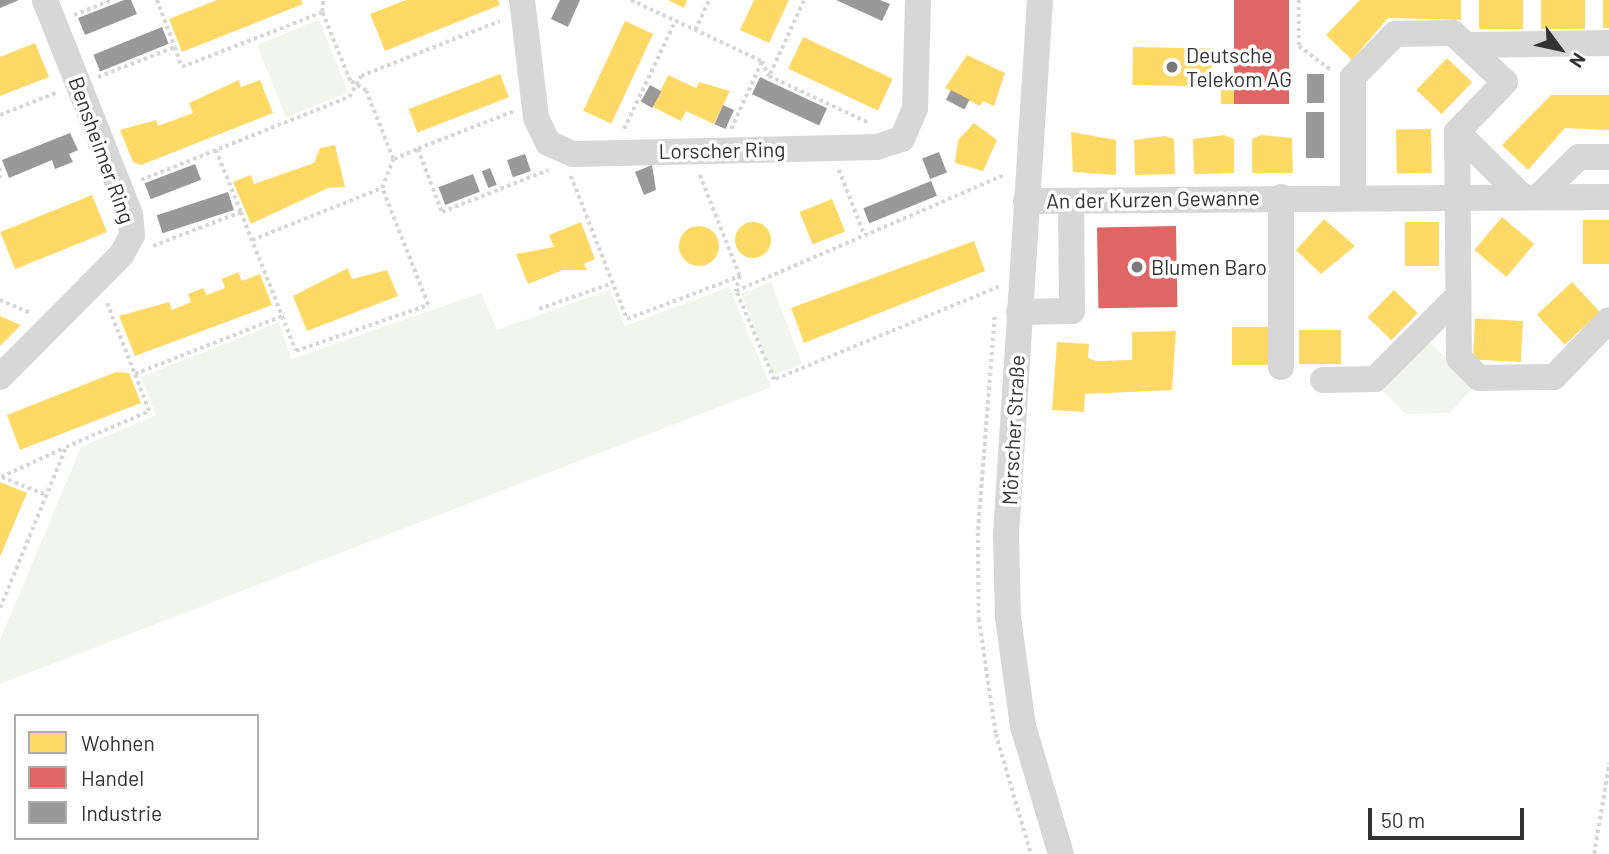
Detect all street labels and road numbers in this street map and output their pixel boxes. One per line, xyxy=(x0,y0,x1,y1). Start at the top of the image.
street label: Bensheimer Ring xyxy=(64,73,140,227)
street label: Lorscher Ring xyxy=(658,136,786,164)
street label: An der Kurzen Gewanne xyxy=(1046,185,1260,213)
street label: Mörscher Straße xyxy=(996,354,1030,506)

